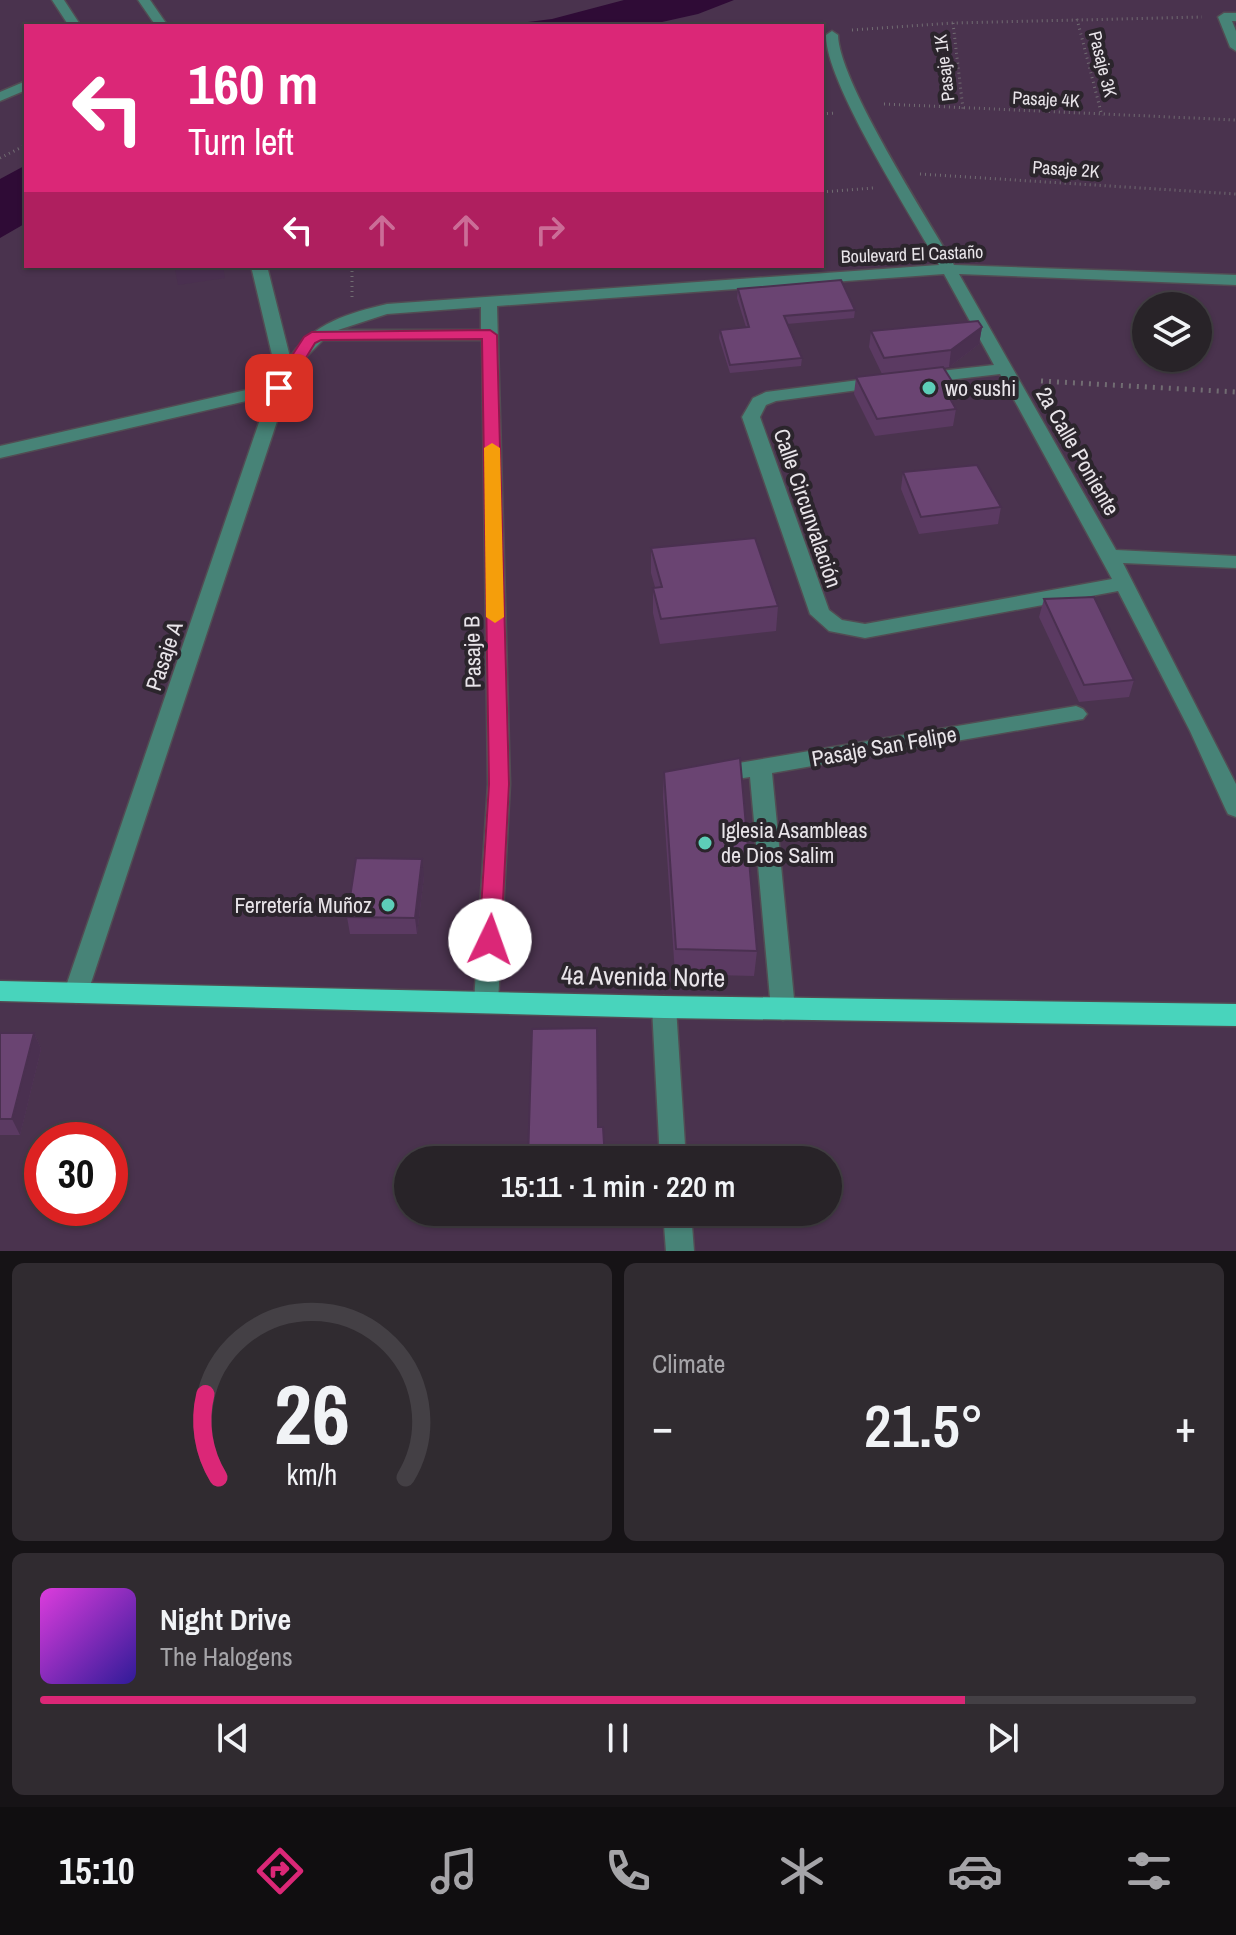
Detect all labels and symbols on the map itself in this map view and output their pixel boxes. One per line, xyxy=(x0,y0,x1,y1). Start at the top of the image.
street label: Pasaje 3K xyxy=(1083,28,1123,100)
street label: Pasaje 1K xyxy=(927,33,961,103)
street label: Pasaje 4K xyxy=(1012,85,1080,113)
street label: Pasaje 2K xyxy=(1032,154,1101,184)
street label: Boulevard El Castaño xyxy=(840,239,984,269)
pin xyxy=(245,354,313,422)
place label: wo sushi xyxy=(945,373,1016,403)
marker: wo sushi xyxy=(920,379,938,397)
street label: 2a Calle Poniente xyxy=(1029,381,1127,521)
street label: Calle Circunvalación xyxy=(767,424,849,592)
street label: Pasaje B xyxy=(456,616,488,688)
street label: Pasaje A xyxy=(138,617,190,695)
street label: Pasaje San Felipe xyxy=(809,719,959,773)
place label: Iglesia Asambleas de Dios Salim xyxy=(721,815,867,870)
marker: Iglesia Asambleas de Dios Salim xyxy=(696,834,714,852)
place label: Ferretería Muñoz xyxy=(235,890,372,920)
marker: Ferretería Muñoz xyxy=(379,896,397,914)
position arrow xyxy=(448,898,532,982)
street label: 4a Avenida Norte xyxy=(561,957,725,995)
speed limit sign: 30 xyxy=(24,1122,128,1226)

